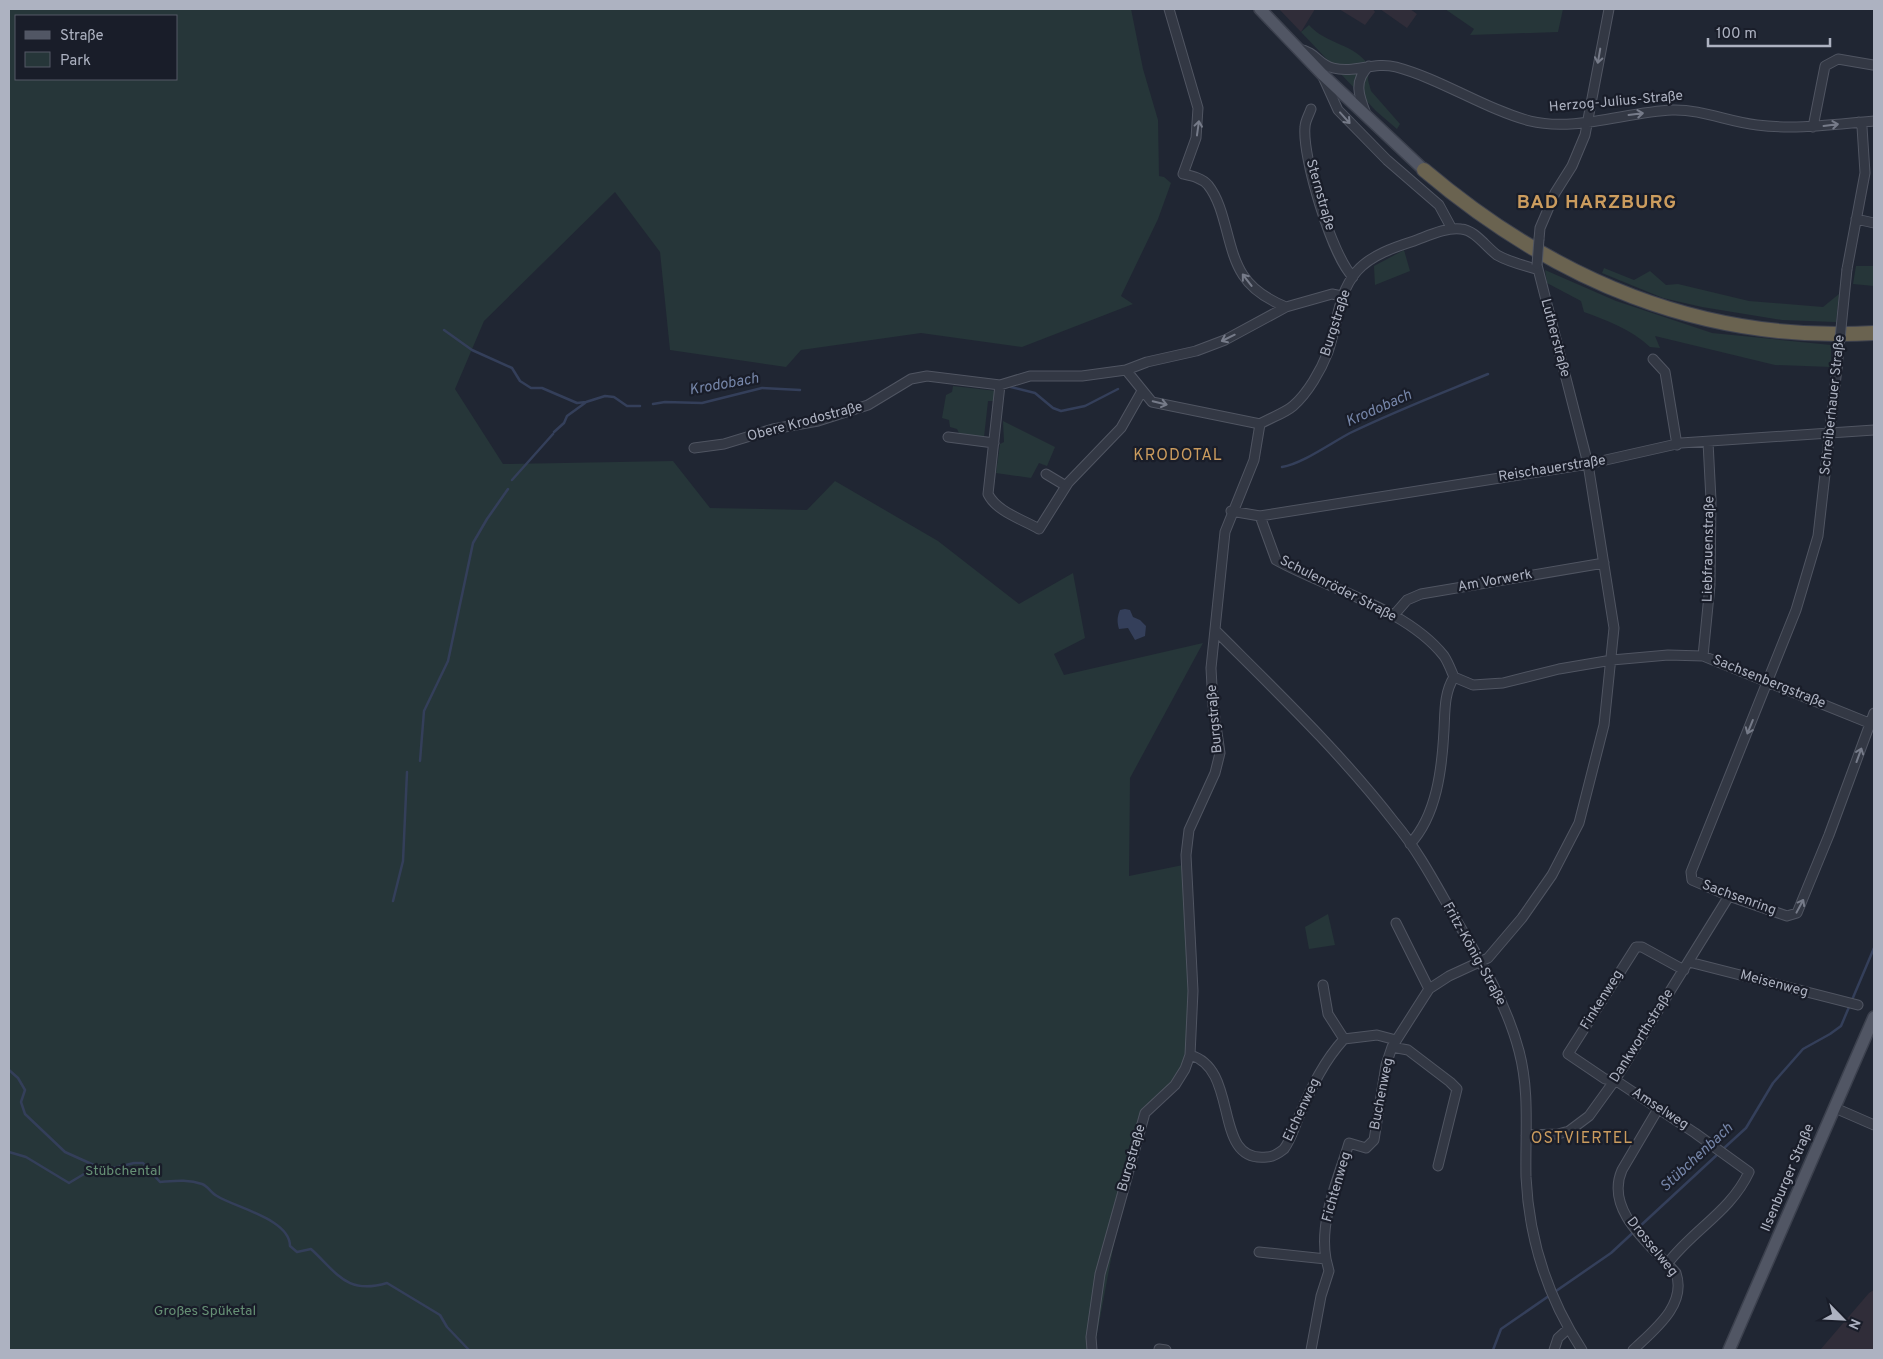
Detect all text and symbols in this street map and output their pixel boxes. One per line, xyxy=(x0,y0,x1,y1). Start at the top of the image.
legend xyxy=(15,15,178,80)
scale bar xyxy=(1708,15,1830,47)
text: 100 m xyxy=(1716,25,1757,44)
text: Straße xyxy=(60,27,104,46)
one-way arrow xyxy=(1593,48,1603,64)
text: Park xyxy=(60,52,91,71)
street label: Herzog-Julius-Straße xyxy=(1548,88,1684,116)
one-way arrow xyxy=(1628,109,1644,119)
one-way arrow xyxy=(1339,112,1351,124)
one-way arrow xyxy=(1193,120,1203,136)
one-way arrow xyxy=(1823,120,1839,130)
street label: Sternstraße xyxy=(1302,157,1338,233)
district label: BAD HARZBURG xyxy=(1517,191,1677,215)
one-way arrow xyxy=(1241,274,1252,287)
street label: Burgstraße xyxy=(1317,288,1355,358)
street label: Lutherstraße xyxy=(1536,297,1574,379)
one-way arrow xyxy=(1221,334,1236,343)
street label: Schreiberhauer Straße xyxy=(1817,334,1849,476)
water label: Krodobach xyxy=(688,370,760,400)
water label: Krodobach xyxy=(1343,386,1415,432)
street label: Obere Krodostraße xyxy=(745,398,865,446)
one-way arrow xyxy=(1151,399,1167,408)
district label: KRODOTAL xyxy=(1133,446,1223,466)
street label: Reischauerstraße xyxy=(1497,452,1607,486)
street label: Liebfrauenstraße xyxy=(1700,496,1718,602)
street label: Schulenröder Straße xyxy=(1277,552,1399,626)
street label: Am Vorwerk xyxy=(1456,566,1534,596)
street label: Sachsenbergstraße xyxy=(1710,652,1828,712)
street label: Burgstraße xyxy=(1204,684,1226,754)
one-way arrow xyxy=(1745,719,1755,734)
one-way arrow xyxy=(1855,748,1864,763)
street label: Sachsenring xyxy=(1699,877,1779,919)
street label: Fritz-König-Straße xyxy=(1439,899,1509,1009)
one-way arrow xyxy=(1796,899,1805,914)
street label: Finkenweg xyxy=(1577,967,1627,1033)
street label: Meisenweg xyxy=(1738,967,1810,1001)
street label: Dankworthstraße xyxy=(1606,986,1678,1086)
street label: Buchenweg xyxy=(1367,1057,1397,1131)
street label: Eichenweg xyxy=(1280,1076,1324,1144)
street label: Amselweg xyxy=(1628,1084,1692,1134)
water label: Stübchenbach xyxy=(1657,1119,1737,1197)
street label: Ilsenburger Straße xyxy=(1758,1121,1818,1235)
street label: Burgstraße xyxy=(1114,1122,1150,1194)
district label: OSTVIERTEL xyxy=(1531,1129,1633,1149)
street label: Fichtenweg xyxy=(1319,1150,1355,1224)
park label: Stübchental xyxy=(85,1163,161,1180)
street label: Drosselweg xyxy=(1623,1214,1681,1280)
north arrow xyxy=(1818,1294,1868,1344)
park label: Großes Spüketal xyxy=(154,1303,256,1320)
text: N xyxy=(1844,1316,1863,1332)

